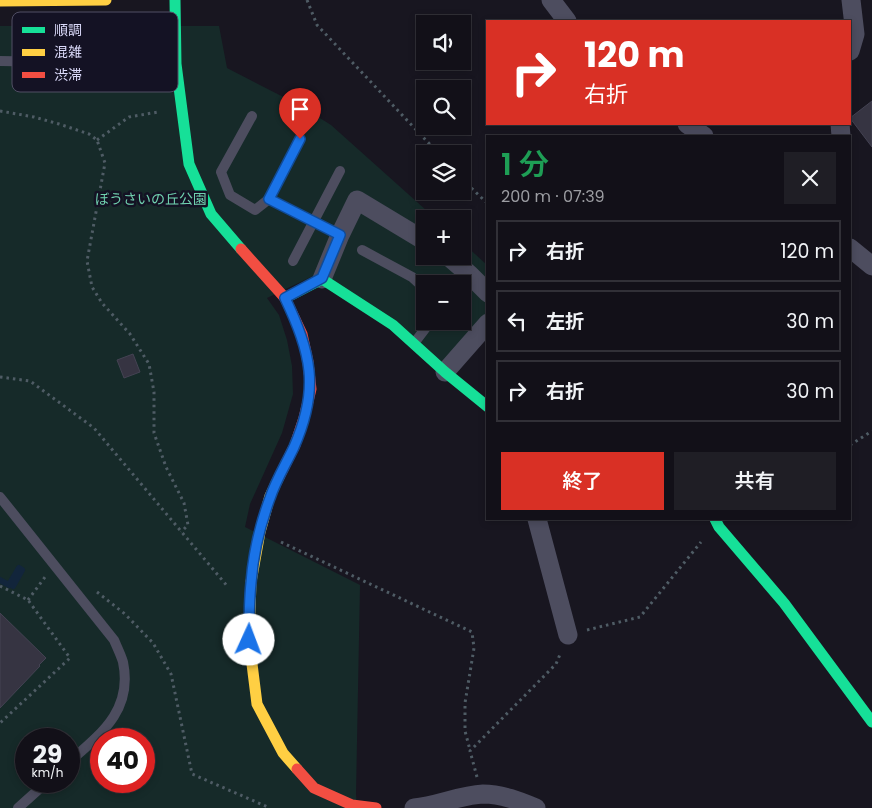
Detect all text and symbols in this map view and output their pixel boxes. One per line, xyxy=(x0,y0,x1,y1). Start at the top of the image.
legend xyxy=(12,12,178,92)
map controls xyxy=(416,15,471,330)
button: sound xyxy=(416,15,471,70)
text: 順調 xyxy=(54,20,82,40)
text: 120 m xyxy=(584,30,684,79)
icon: right xyxy=(501,40,566,105)
text: 混雑 xyxy=(54,42,82,62)
text: 渋滞 xyxy=(54,65,82,85)
text: 右折 xyxy=(584,79,628,110)
button: search xyxy=(416,80,471,135)
pin xyxy=(279,88,321,139)
icon: arrive xyxy=(286,95,314,123)
text: 1 分 xyxy=(501,143,549,186)
button: layers xyxy=(416,145,471,200)
button: close xyxy=(784,152,836,204)
text: 200 m · 07:39 xyxy=(501,185,605,208)
park label: ぼうさいの丘公園 xyxy=(95,189,207,209)
button: + xyxy=(416,210,471,265)
icon: right xyxy=(503,237,531,265)
text: 右折 xyxy=(546,238,584,265)
text: 120 m xyxy=(780,238,834,265)
button: − xyxy=(416,275,471,330)
icon: left xyxy=(503,307,531,335)
text: 左折 xyxy=(546,308,584,335)
text: 30 m xyxy=(786,308,834,335)
icon: right xyxy=(503,377,531,405)
text: 右折 xyxy=(546,378,584,405)
text: 30 m xyxy=(786,378,834,405)
button: 終了 xyxy=(501,452,664,510)
button: 共有 xyxy=(674,452,836,510)
position arrow xyxy=(222,613,274,665)
speed limit sign: 40 xyxy=(90,728,155,793)
text: 29 xyxy=(33,737,62,772)
text: km/h xyxy=(32,764,63,781)

